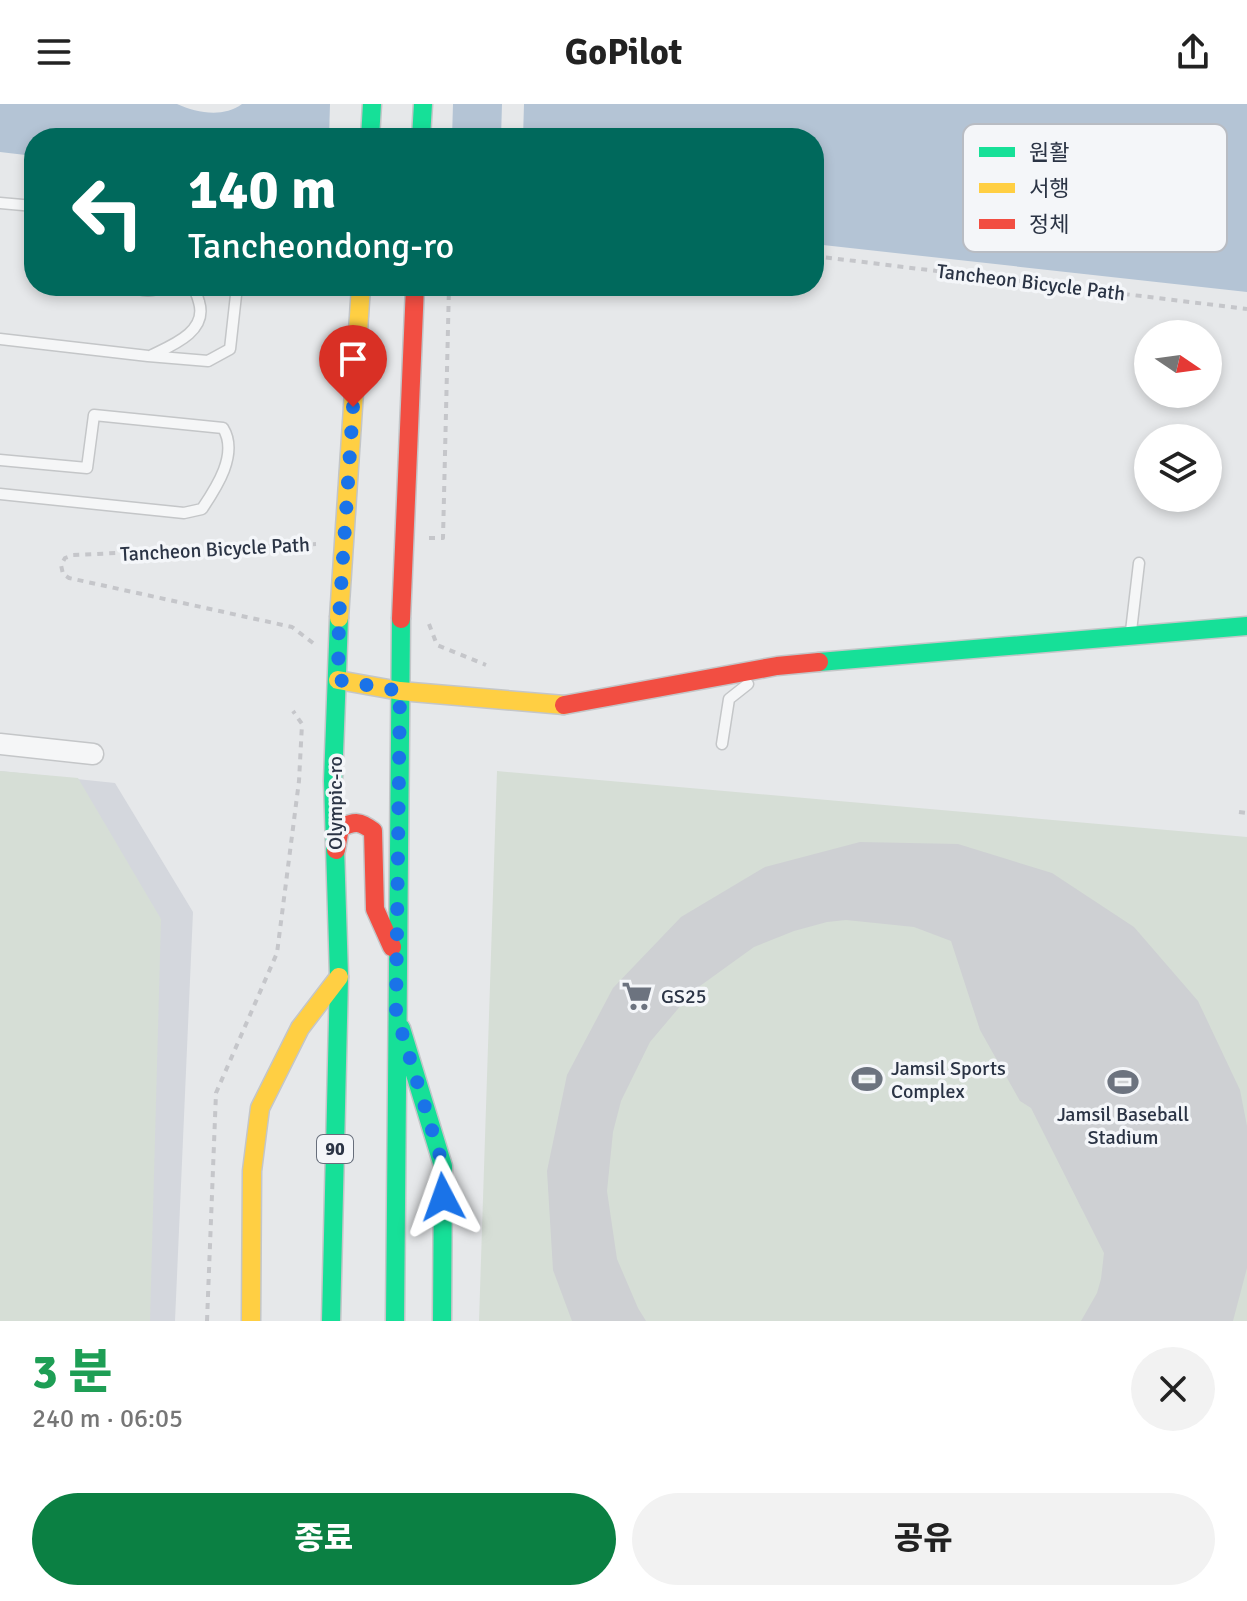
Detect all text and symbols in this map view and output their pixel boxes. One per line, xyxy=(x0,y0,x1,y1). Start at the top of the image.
icon: menu xyxy=(32,30,76,74)
text: GoPilot xyxy=(565,30,682,75)
icon: share xyxy=(1171,30,1215,74)
legend xyxy=(963,124,1227,252)
text: 원활 xyxy=(1029,139,1069,166)
text: 140 m xyxy=(188,155,336,224)
icon: left xyxy=(56,160,160,264)
text: 서행 xyxy=(1029,175,1069,202)
text: 정체 xyxy=(1029,211,1069,238)
text: Tancheondong-ro xyxy=(188,224,454,269)
street label: Tancheon Bicycle Path xyxy=(935,259,1127,306)
north arrow xyxy=(1134,320,1222,408)
map controls xyxy=(1134,320,1222,512)
pin xyxy=(319,325,387,407)
icon: arrive xyxy=(331,337,375,381)
button: layers xyxy=(1134,424,1222,512)
street label: Tancheon Bicycle Path xyxy=(120,532,310,567)
street label: Olympic-ro xyxy=(323,756,348,850)
supermarket icon: GS25 xyxy=(620,979,654,1013)
place label: GS25 xyxy=(661,984,707,1009)
place label: Jamsil Sports Complex xyxy=(891,1056,1006,1104)
sports icon: Jamsil Sports Complex xyxy=(850,1062,884,1096)
sports icon: Jamsil Baseball Stadium xyxy=(1106,1065,1140,1099)
place label: Jamsil Baseball Stadium xyxy=(1057,1102,1189,1150)
road number: 90 xyxy=(317,1135,353,1163)
position arrow xyxy=(401,1155,485,1239)
text: 3 분 xyxy=(32,1343,113,1402)
button: close xyxy=(1131,1347,1215,1431)
text: 240 m · 06:05 xyxy=(32,1403,183,1435)
button: 종료 xyxy=(32,1493,616,1585)
button: 공유 xyxy=(632,1493,1215,1585)

